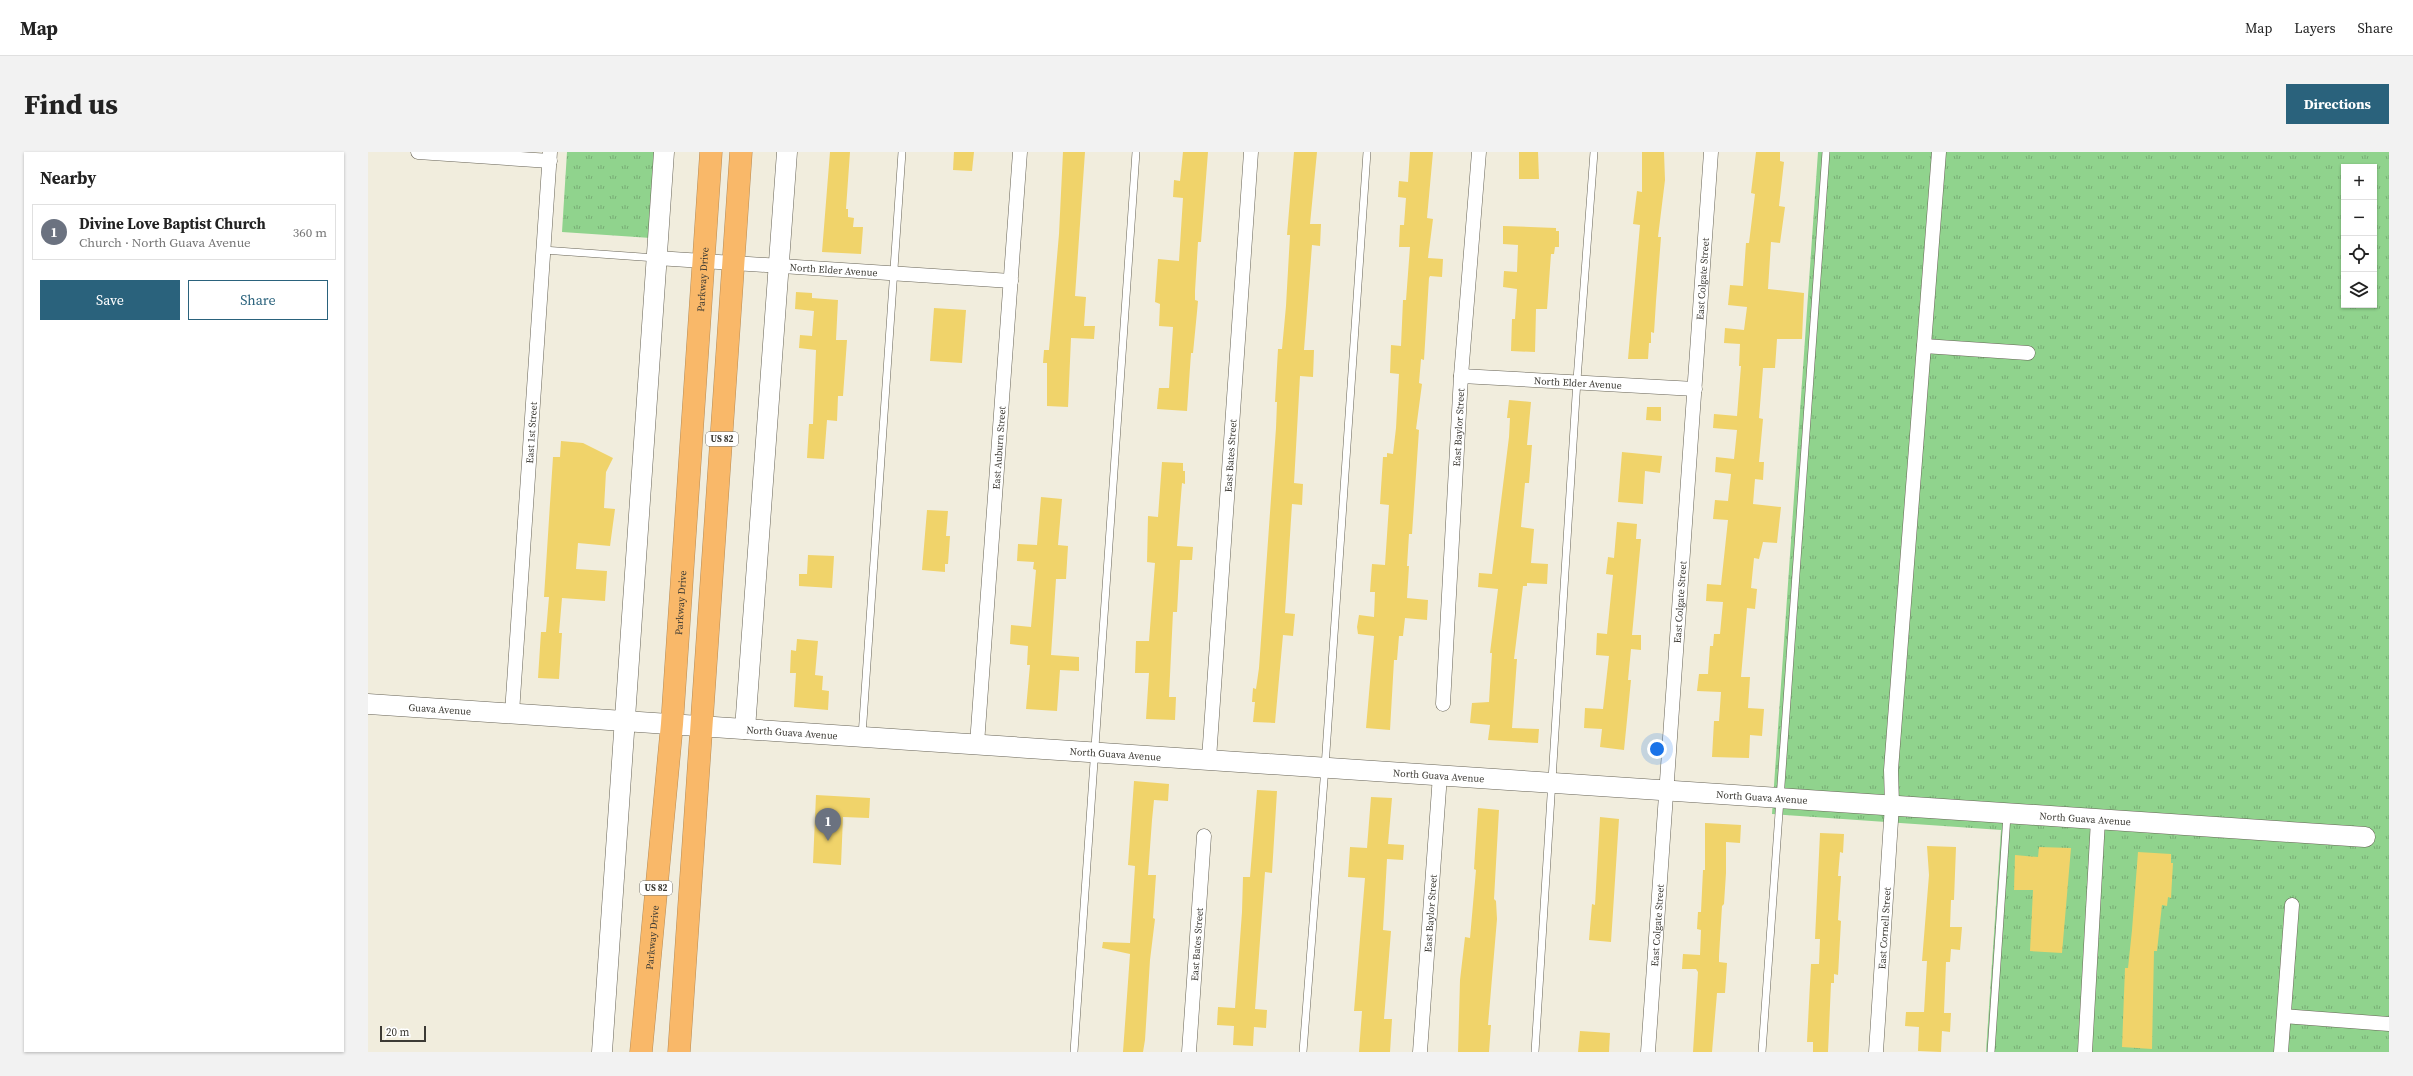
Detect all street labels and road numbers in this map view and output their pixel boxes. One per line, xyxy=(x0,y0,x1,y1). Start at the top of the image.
street label: East Colgate Street xyxy=(1693,237,1712,320)
street label: Parkway Drive xyxy=(694,247,711,312)
street label: North Elder Avenue xyxy=(789,260,878,279)
street label: North Elder Avenue xyxy=(1534,374,1622,391)
street label: East Baylor Street xyxy=(1450,387,1467,467)
street label: East 1st Street xyxy=(522,401,540,464)
street label: East Auburn Street xyxy=(989,405,1008,490)
street label: East Bates Street xyxy=(1221,418,1239,493)
road number: US 82 xyxy=(706,432,738,446)
street label: East Colgate Street xyxy=(1670,560,1689,644)
street label: Parkway Drive xyxy=(672,570,689,635)
street label: Guava Avenue xyxy=(408,700,472,717)
street label: North Guava Avenue xyxy=(746,723,838,742)
street label: North Guava Avenue xyxy=(1069,744,1161,763)
street label: North Guava Avenue xyxy=(1393,766,1485,785)
street label: North Guava Avenue xyxy=(1716,787,1808,806)
street label: North Guava Avenue xyxy=(2039,809,2131,828)
street label: East Baylor Street xyxy=(1421,873,1439,953)
road number: US 82 xyxy=(640,881,672,895)
street label: East Colgate Street xyxy=(1648,883,1666,967)
street label: East Cornell Street xyxy=(1875,886,1893,970)
street label: Parkway Drive xyxy=(642,905,661,970)
street label: East Bates Street xyxy=(1187,906,1206,981)

